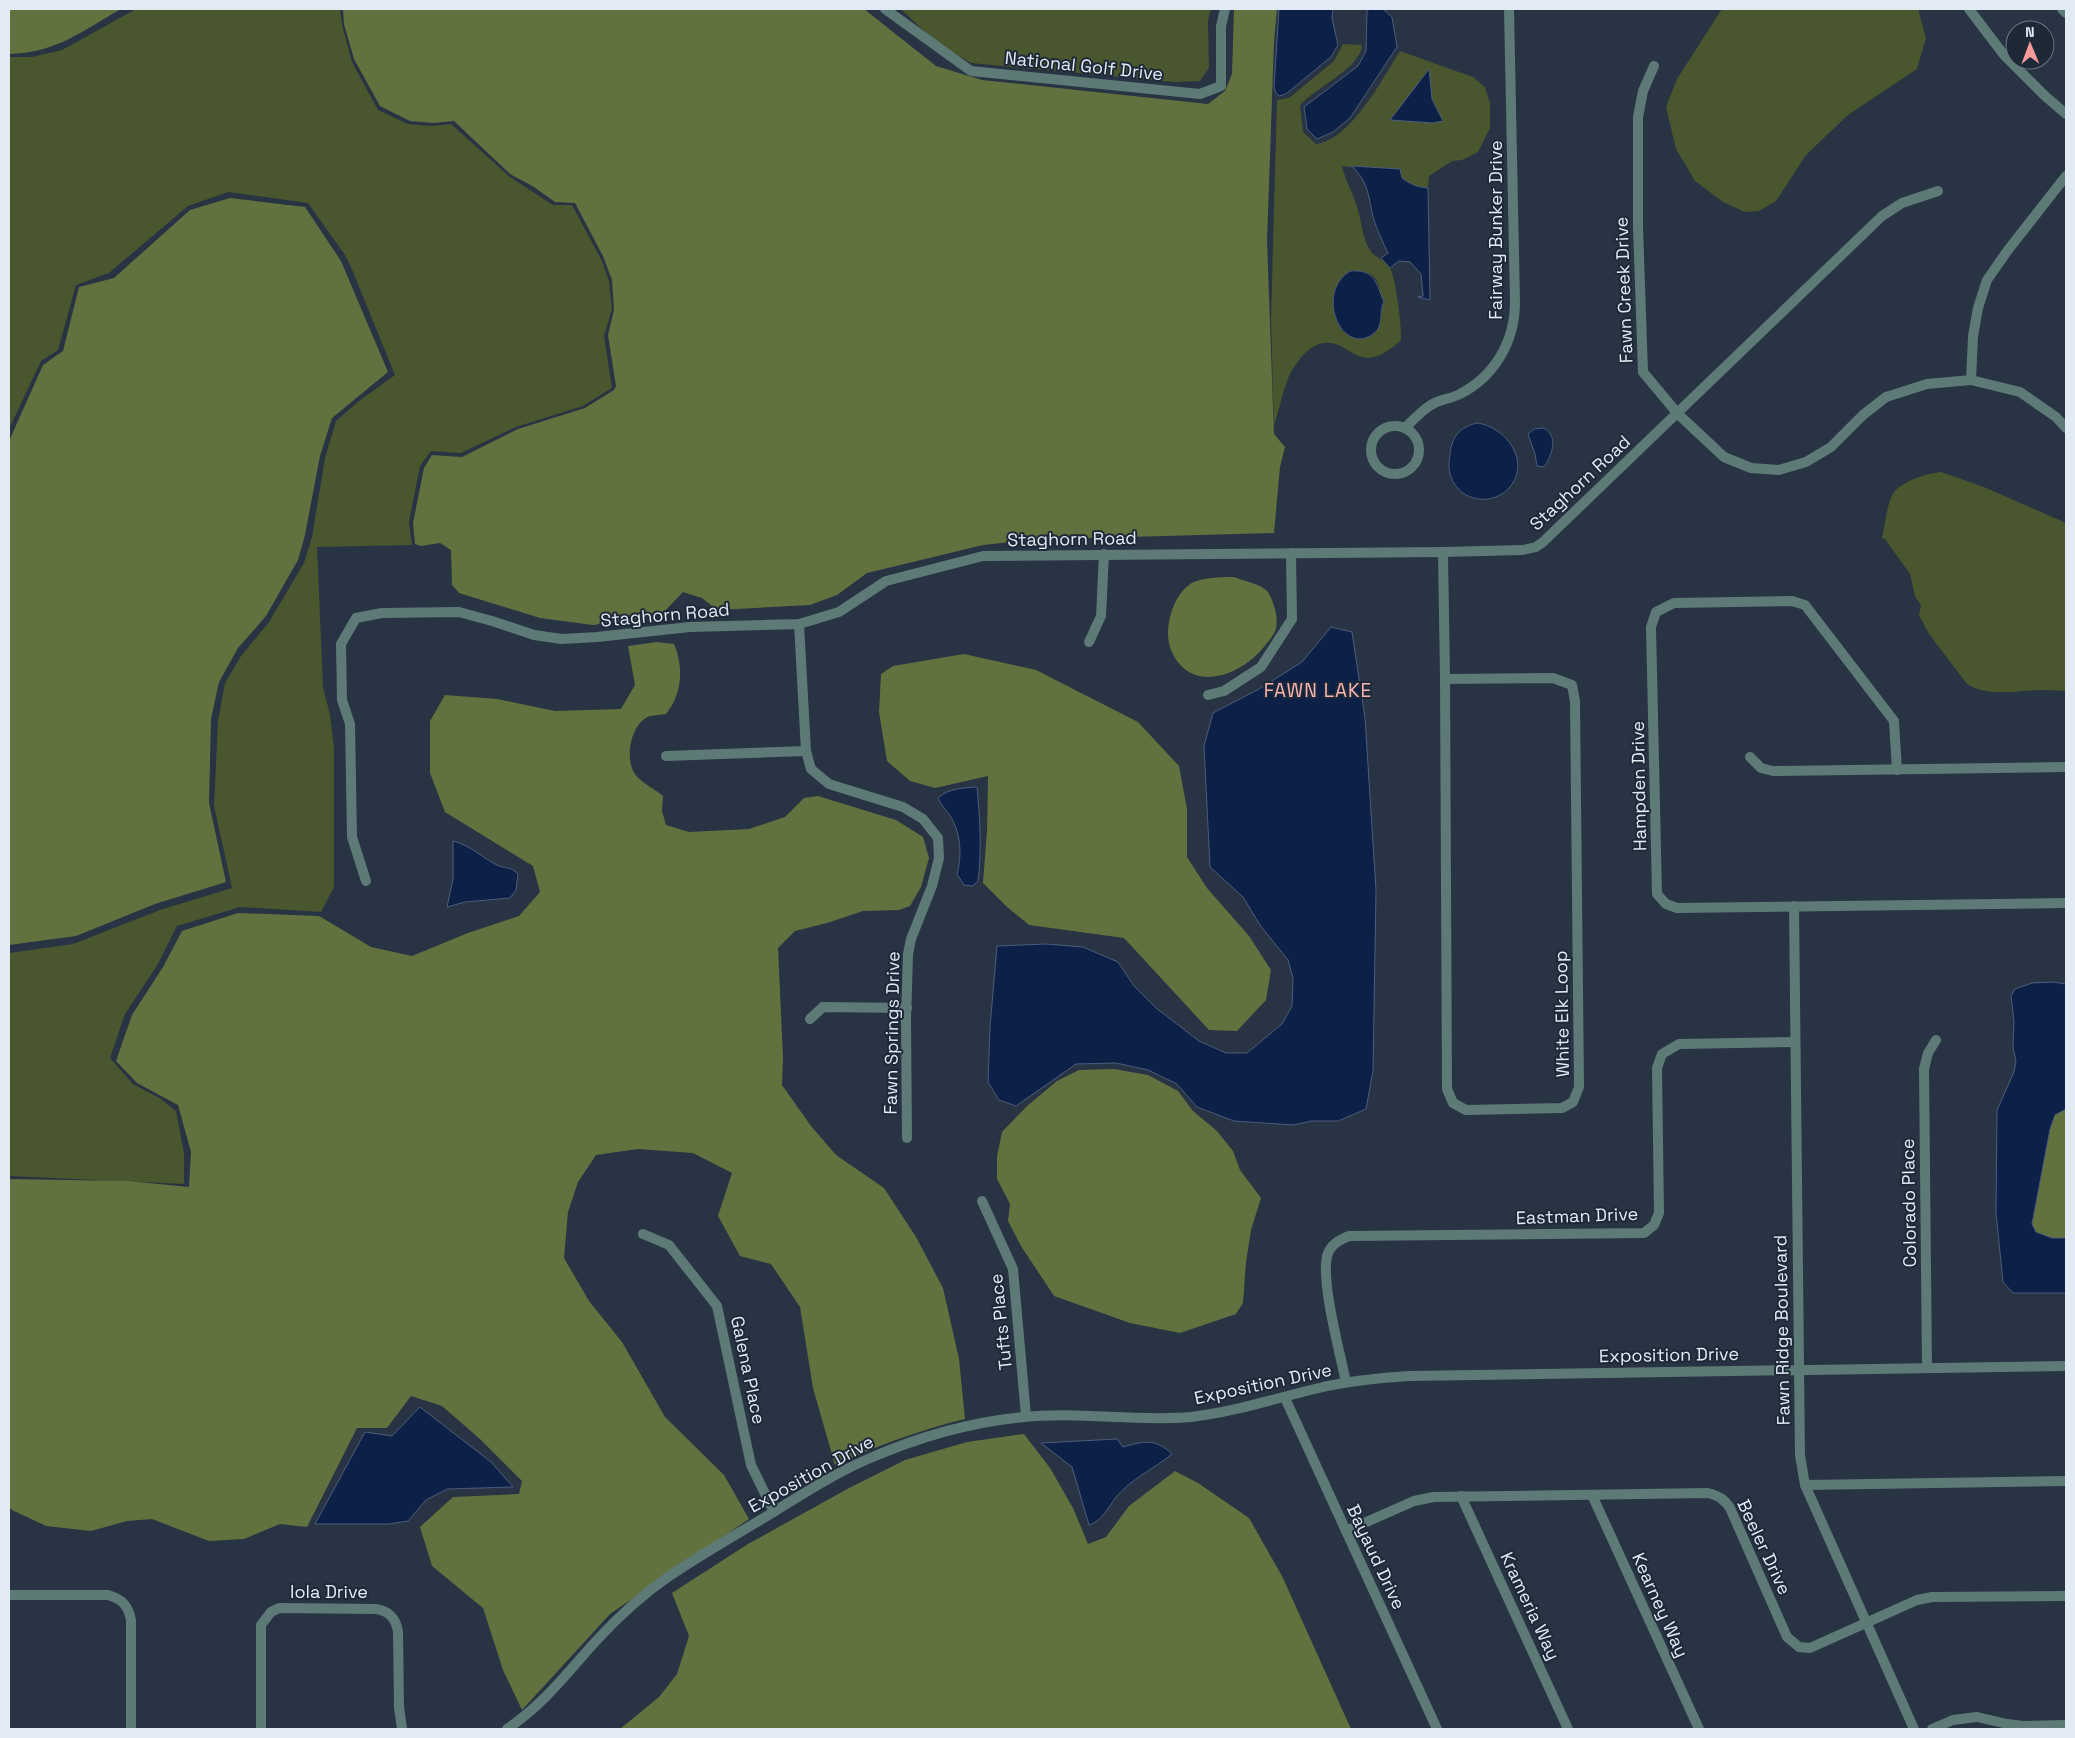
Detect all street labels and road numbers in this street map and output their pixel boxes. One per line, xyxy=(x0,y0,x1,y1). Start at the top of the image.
street label: National Golf Drive xyxy=(1004,46,1164,85)
street label: Fairway Bunker Drive xyxy=(1484,140,1507,320)
street label: Fawn Creek Drive xyxy=(1609,216,1638,364)
street label: Staghorn Road xyxy=(1524,430,1635,535)
street label: Staghorn Road xyxy=(1007,526,1137,551)
street label: Staghorn Road xyxy=(599,597,731,632)
street label: Hampden Drive xyxy=(1626,721,1651,851)
street label: White Elk Loop xyxy=(1549,950,1574,1078)
street label: Fawn Springs Drive xyxy=(879,951,904,1115)
street label: Colorado Place xyxy=(1896,1138,1921,1268)
street label: Eastman Drive xyxy=(1515,1202,1639,1229)
street label: Fawn Ridge Boulevard xyxy=(1768,1235,1795,1425)
street label: Tufts Place xyxy=(984,1273,1017,1371)
street label: Galena Place xyxy=(726,1314,771,1426)
street label: Exposition Drive xyxy=(1599,1342,1739,1367)
street label: Exposition Drive xyxy=(1192,1358,1334,1409)
street label: Exposition Drive xyxy=(744,1430,878,1518)
street label: Beeler Drive xyxy=(1732,1495,1797,1598)
street label: Bayaud Drive xyxy=(1342,1500,1411,1613)
street label: Krameria Way xyxy=(1495,1548,1566,1664)
street label: Kearney Way xyxy=(1627,1549,1694,1661)
street label: Iola Drive xyxy=(290,1580,368,1603)

